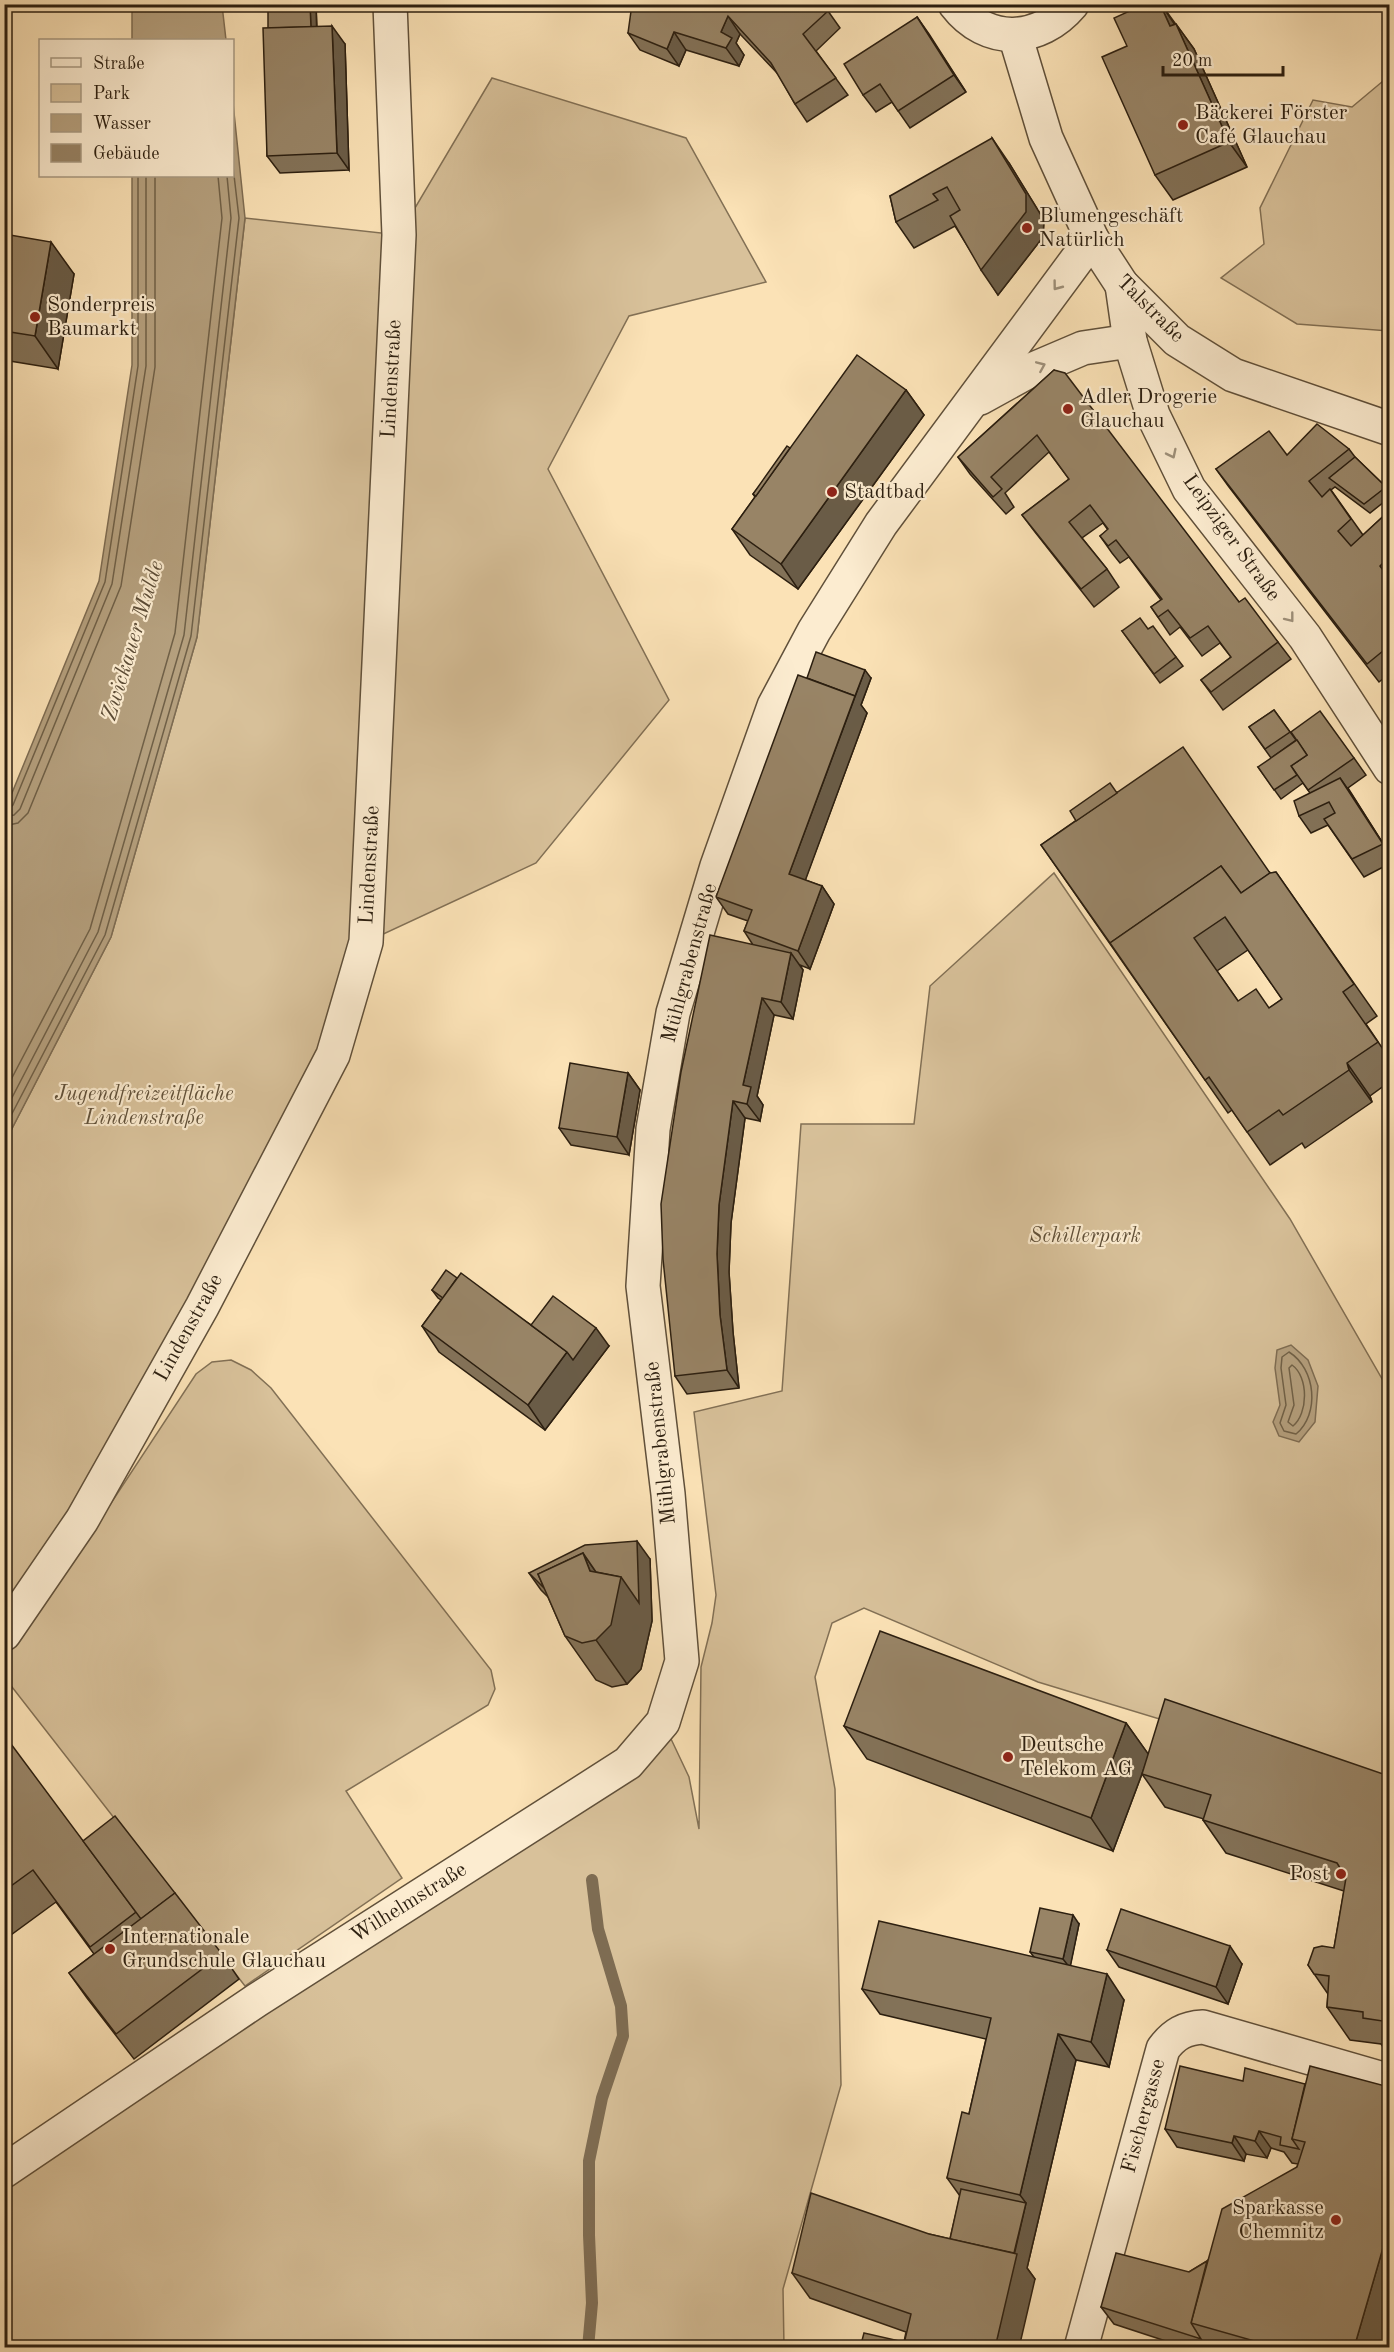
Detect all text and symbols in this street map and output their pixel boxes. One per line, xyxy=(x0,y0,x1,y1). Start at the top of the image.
legend xyxy=(39,39,234,177)
scale bar xyxy=(1163,39,1283,77)
text: 20 m xyxy=(1172,52,1212,70)
text: Straße xyxy=(93,55,144,73)
text: Park xyxy=(93,85,130,103)
place label: Bäckerei Förster Café Glauchau xyxy=(1195,103,1348,148)
text: Wasser xyxy=(93,115,152,133)
marker: Bäckerei Förster Café Glauchau xyxy=(1176,118,1190,132)
text: Gebäude xyxy=(93,145,160,163)
place label: Blumengeschäft Natürlich xyxy=(1039,206,1183,251)
marker: Blumengeschäft Natürlich xyxy=(1020,221,1034,235)
street label: Talstraße xyxy=(1112,271,1188,347)
one-way arrow xyxy=(1053,279,1064,290)
place label: Sonderpreis Baumarkt xyxy=(47,295,155,340)
marker: Sonderpreis Baumarkt xyxy=(28,310,42,324)
street label: Lindenstraße xyxy=(378,319,406,439)
one-way arrow xyxy=(1034,361,1045,373)
place label: Adler Drogerie Glauchau xyxy=(1080,387,1217,432)
marker: Adler Drogerie Glauchau xyxy=(1061,402,1075,416)
one-way arrow xyxy=(1165,448,1177,459)
street label: Leipziger Straße xyxy=(1178,471,1284,605)
place label: Stadtbad xyxy=(844,482,925,503)
marker: Stadtbad xyxy=(825,485,839,499)
water label: Zwickauer Mulde xyxy=(98,558,168,724)
one-way arrow xyxy=(1282,611,1293,622)
street label: Lindenstraße xyxy=(356,805,384,925)
street label: Mühlgrabenstraße xyxy=(659,881,721,1045)
park label: Jugendfreizeitfläche Lindenstraße xyxy=(54,1084,234,1129)
park label: Schillerpark xyxy=(1029,1226,1141,1247)
street label: Lindenstraße xyxy=(151,1271,227,1385)
street label: Mühlgrabenstraße xyxy=(642,1360,680,1526)
place label: Deutsche Telekom AG xyxy=(1020,1735,1133,1780)
marker: Deutsche Telekom AG xyxy=(1001,1750,1015,1764)
street label: Wilhelmstraße xyxy=(347,1859,471,1947)
place label: Post xyxy=(1289,1864,1329,1885)
marker: Post xyxy=(1334,1867,1348,1881)
place label: Internationale Grundschule Glauchau xyxy=(122,1927,326,1972)
marker: Internationale Grundschule Glauchau xyxy=(103,1942,117,1956)
street label: Fischergasse xyxy=(1119,2057,1169,2175)
place label: Sparkasse Chemnitz xyxy=(1232,2198,1324,2243)
marker: Sparkasse Chemnitz xyxy=(1329,2213,1343,2227)

